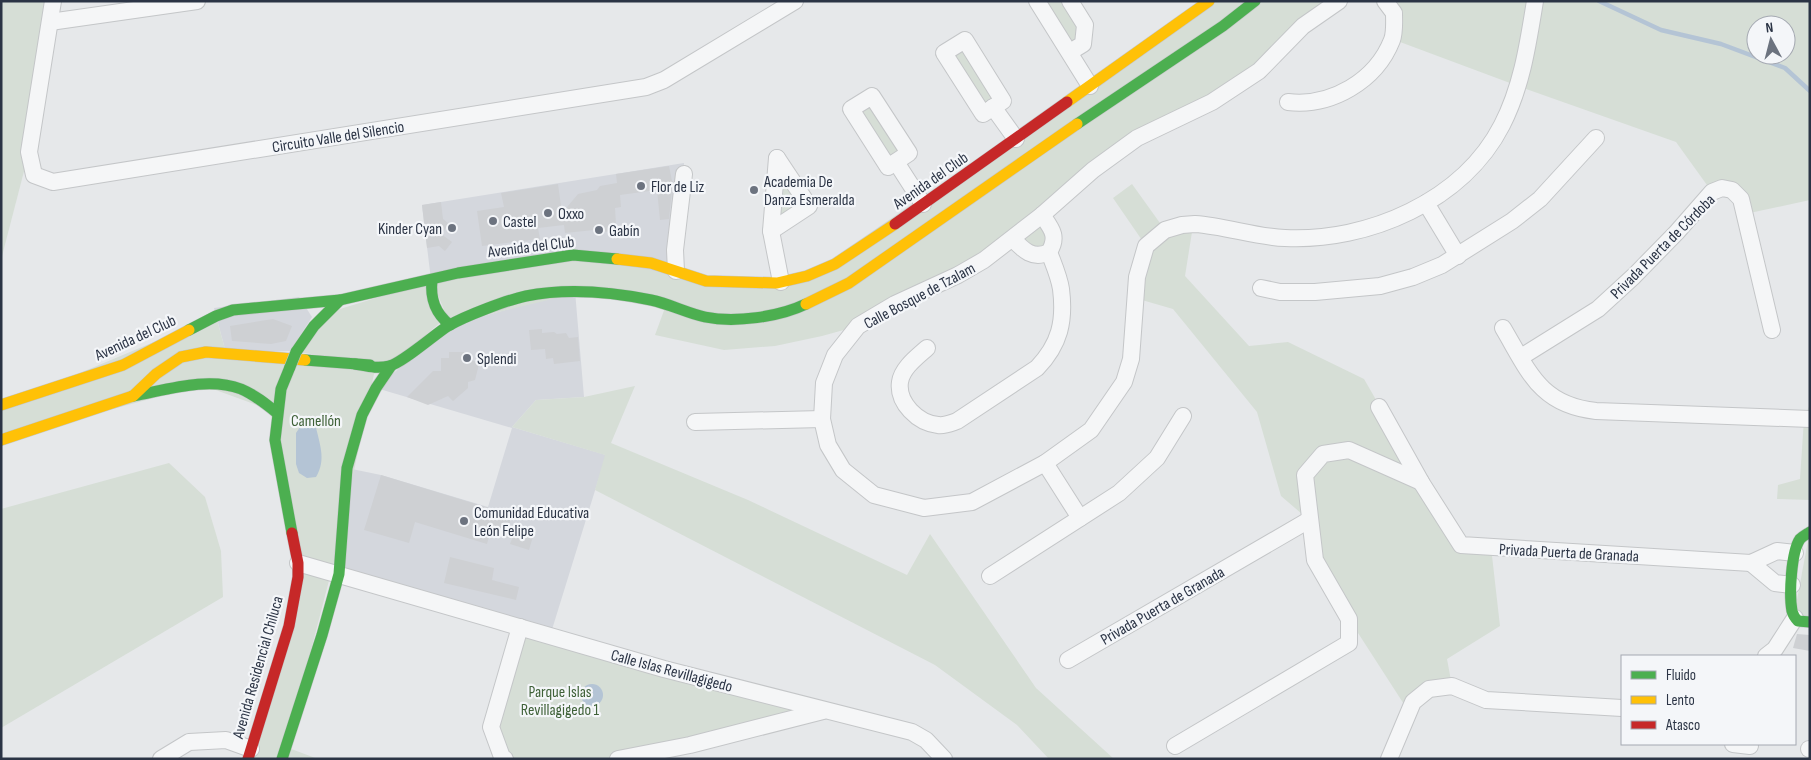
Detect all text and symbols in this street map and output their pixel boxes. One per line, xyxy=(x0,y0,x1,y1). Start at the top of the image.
north arrow xyxy=(1746,15,1796,65)
text: N xyxy=(1765,19,1774,36)
street label: Circuito Valle del Silencio xyxy=(271,118,406,157)
street label: Avenida del Club xyxy=(889,148,972,215)
place label: Academia De Danza Esmeralda xyxy=(763,173,855,210)
place label: Flor de Liz xyxy=(651,178,704,197)
marker: Flor de Liz xyxy=(635,180,647,192)
marker: Academia De Danza Esmeralda xyxy=(748,184,760,196)
street label: Privada Puerta de Córdoba xyxy=(1607,191,1719,303)
place label: Oxxo xyxy=(558,205,584,224)
marker: Oxxo xyxy=(542,207,554,219)
place label: Castel xyxy=(503,213,537,232)
marker: Castel xyxy=(487,215,499,227)
place label: Kinder Cyan xyxy=(378,220,442,239)
marker: Kinder Cyan xyxy=(446,222,458,234)
place label: Gabín xyxy=(609,222,640,241)
marker: Gabín xyxy=(593,224,605,236)
street label: Avenida del Club xyxy=(486,233,576,262)
street label: Calle Bosque de Tzalam xyxy=(861,259,979,334)
street label: Avenida del Club xyxy=(91,311,179,366)
place label: Splendi xyxy=(477,350,516,369)
marker: Splendi xyxy=(461,352,473,364)
park label: Camellón xyxy=(291,412,341,431)
place label: Comunidad Educativa León Felipe xyxy=(474,504,589,541)
marker: Comunidad Educativa León Felipe xyxy=(458,515,470,527)
street label: Privada Puerta de Granada xyxy=(1499,540,1639,567)
street label: Privada Puerta de Granada xyxy=(1097,563,1228,650)
street label: Avenida Residencial Chiluca xyxy=(229,594,288,742)
street label: Calle Islas Revillagigedo xyxy=(609,646,735,697)
legend xyxy=(1621,655,1796,745)
text: Fluido xyxy=(1666,666,1696,685)
park label: Parque Islas Revillagigedo 1 xyxy=(521,683,600,720)
text: Lento xyxy=(1666,691,1695,710)
text: Atasco xyxy=(1665,716,1700,735)

